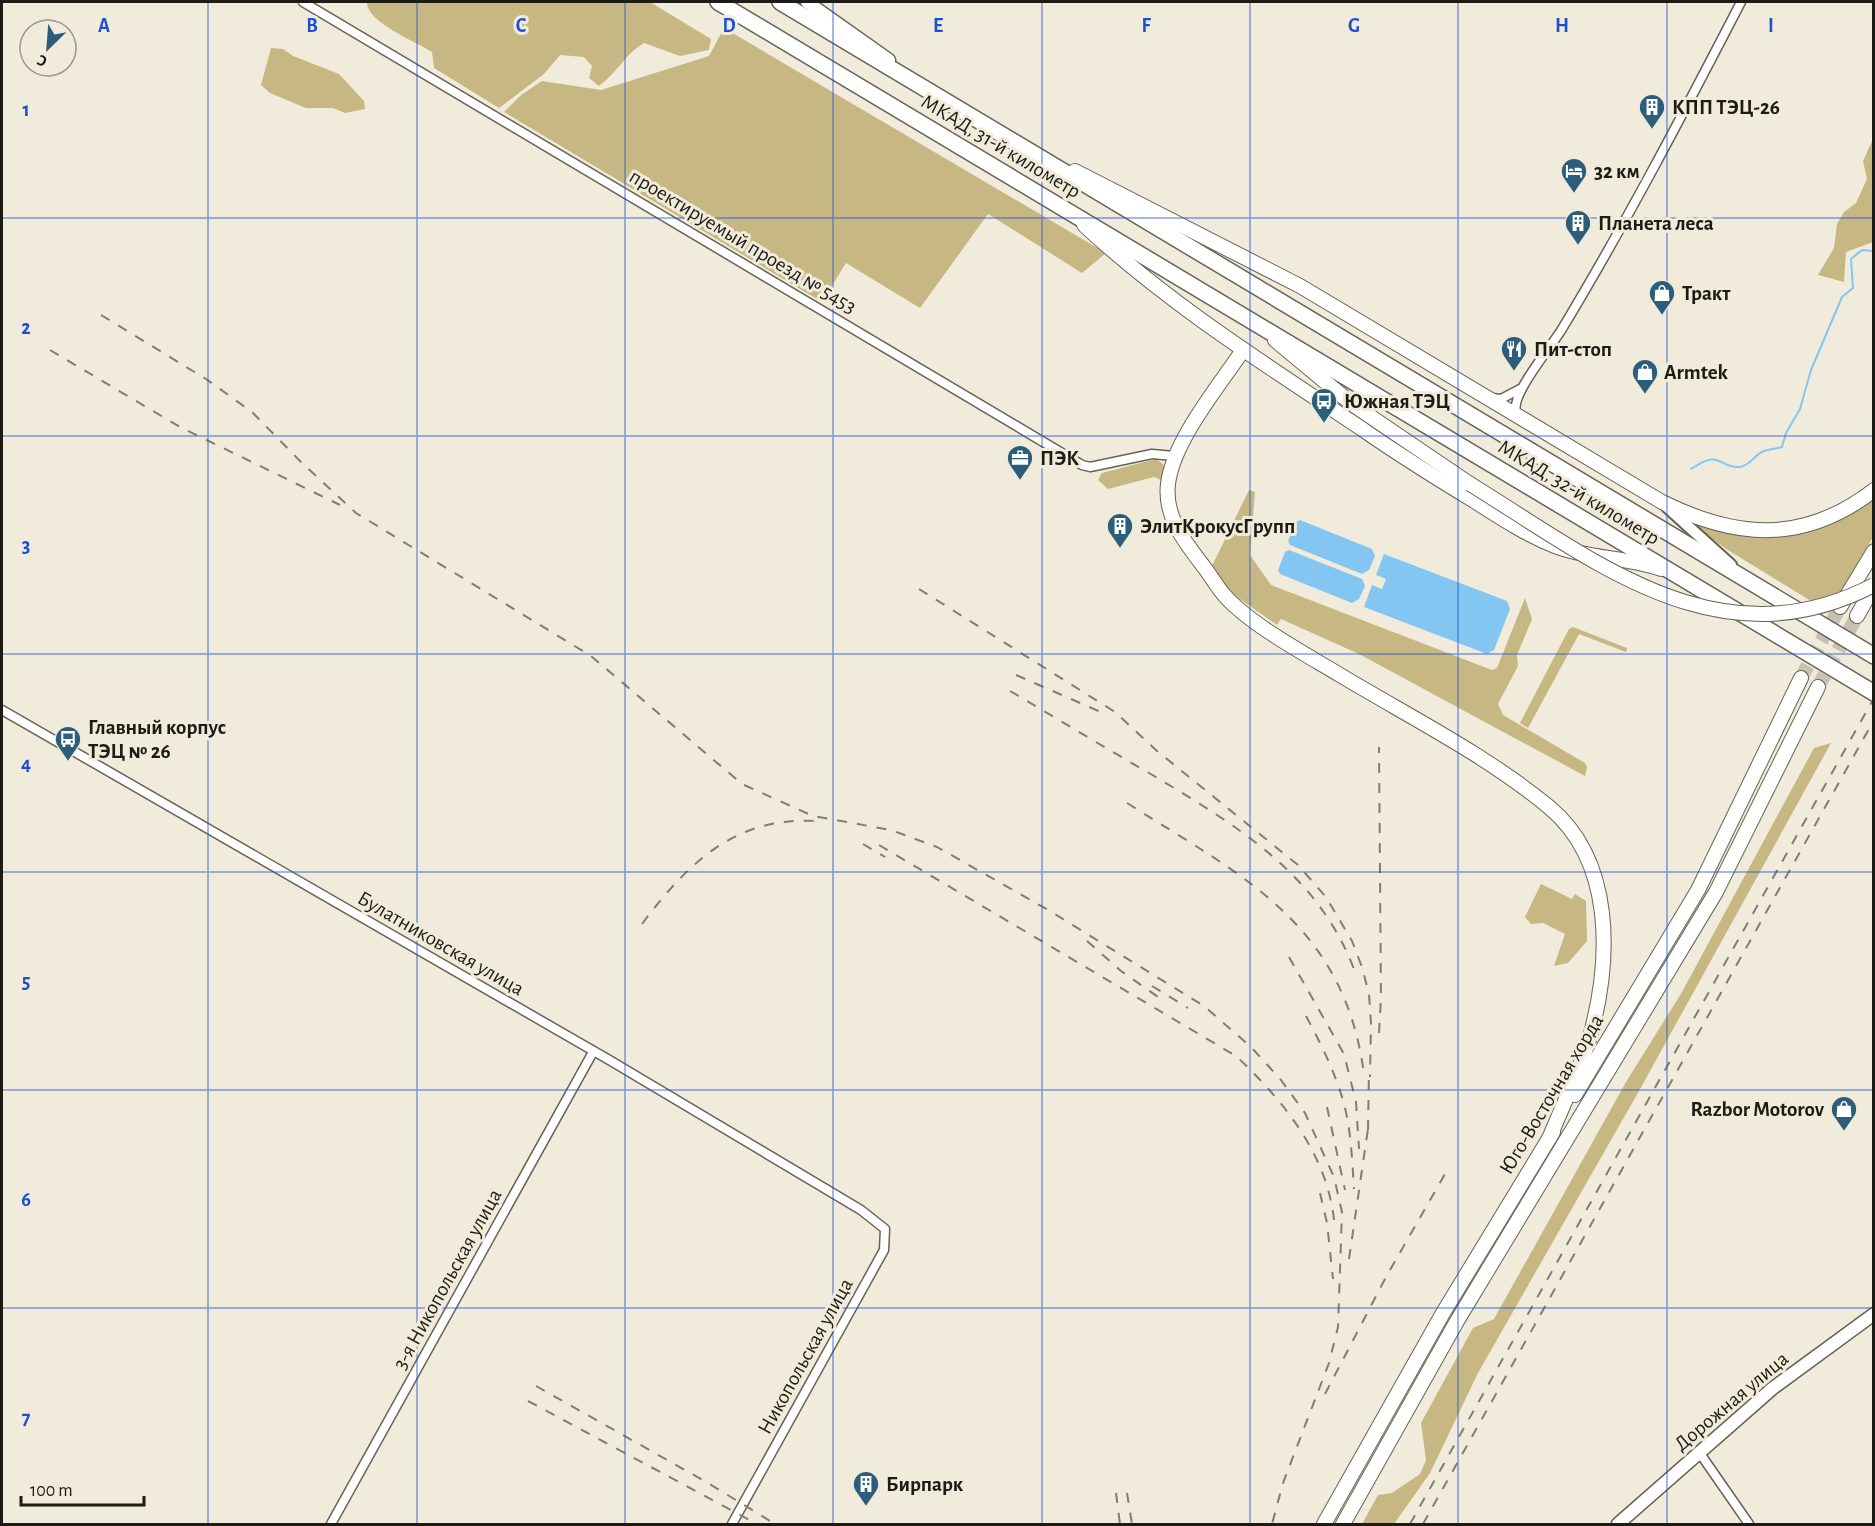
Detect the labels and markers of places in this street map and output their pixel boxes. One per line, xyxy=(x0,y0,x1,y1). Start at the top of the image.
building icon: КПП ТЭЦ-26 xyxy=(1637,92,1667,130)
place label: КПП ТЭЦ-26 xyxy=(1672,97,1780,118)
hotel icon: 32 км xyxy=(1559,156,1589,194)
place label: 32 км xyxy=(1594,161,1640,182)
building icon: Планета леса xyxy=(1563,208,1593,246)
place label: Планета леса xyxy=(1598,213,1714,234)
shop icon: Тракт xyxy=(1647,278,1677,316)
place label: Тракт xyxy=(1682,283,1731,304)
restaurant icon: Пит-стоп xyxy=(1499,334,1529,372)
place label: Пит-стоп xyxy=(1534,339,1612,360)
shop icon: Armtek xyxy=(1630,357,1660,395)
place label: Armtek xyxy=(1664,362,1729,383)
bus stop icon: Южная ТЭЦ xyxy=(1309,386,1339,424)
place label: Южная ТЭЦ xyxy=(1344,391,1450,412)
office icon: ПЭК xyxy=(1005,443,1035,481)
place label: ПЭК xyxy=(1040,448,1079,469)
building icon: ЭлитКрокусГрупп xyxy=(1105,511,1135,549)
place label: ЭлитКрокусГрупп xyxy=(1140,516,1295,537)
place label: Главный корпус ТЭЦ № 26 xyxy=(88,717,226,762)
bus stop icon: Главный корпус ТЭЦ № 26 xyxy=(53,724,83,762)
shop icon: Razbor Motorov xyxy=(1829,1094,1859,1132)
place label: Razbor Motorov xyxy=(1690,1099,1825,1120)
building icon: Бирпарк xyxy=(851,1469,881,1507)
place label: Бирпарк xyxy=(886,1474,964,1495)

